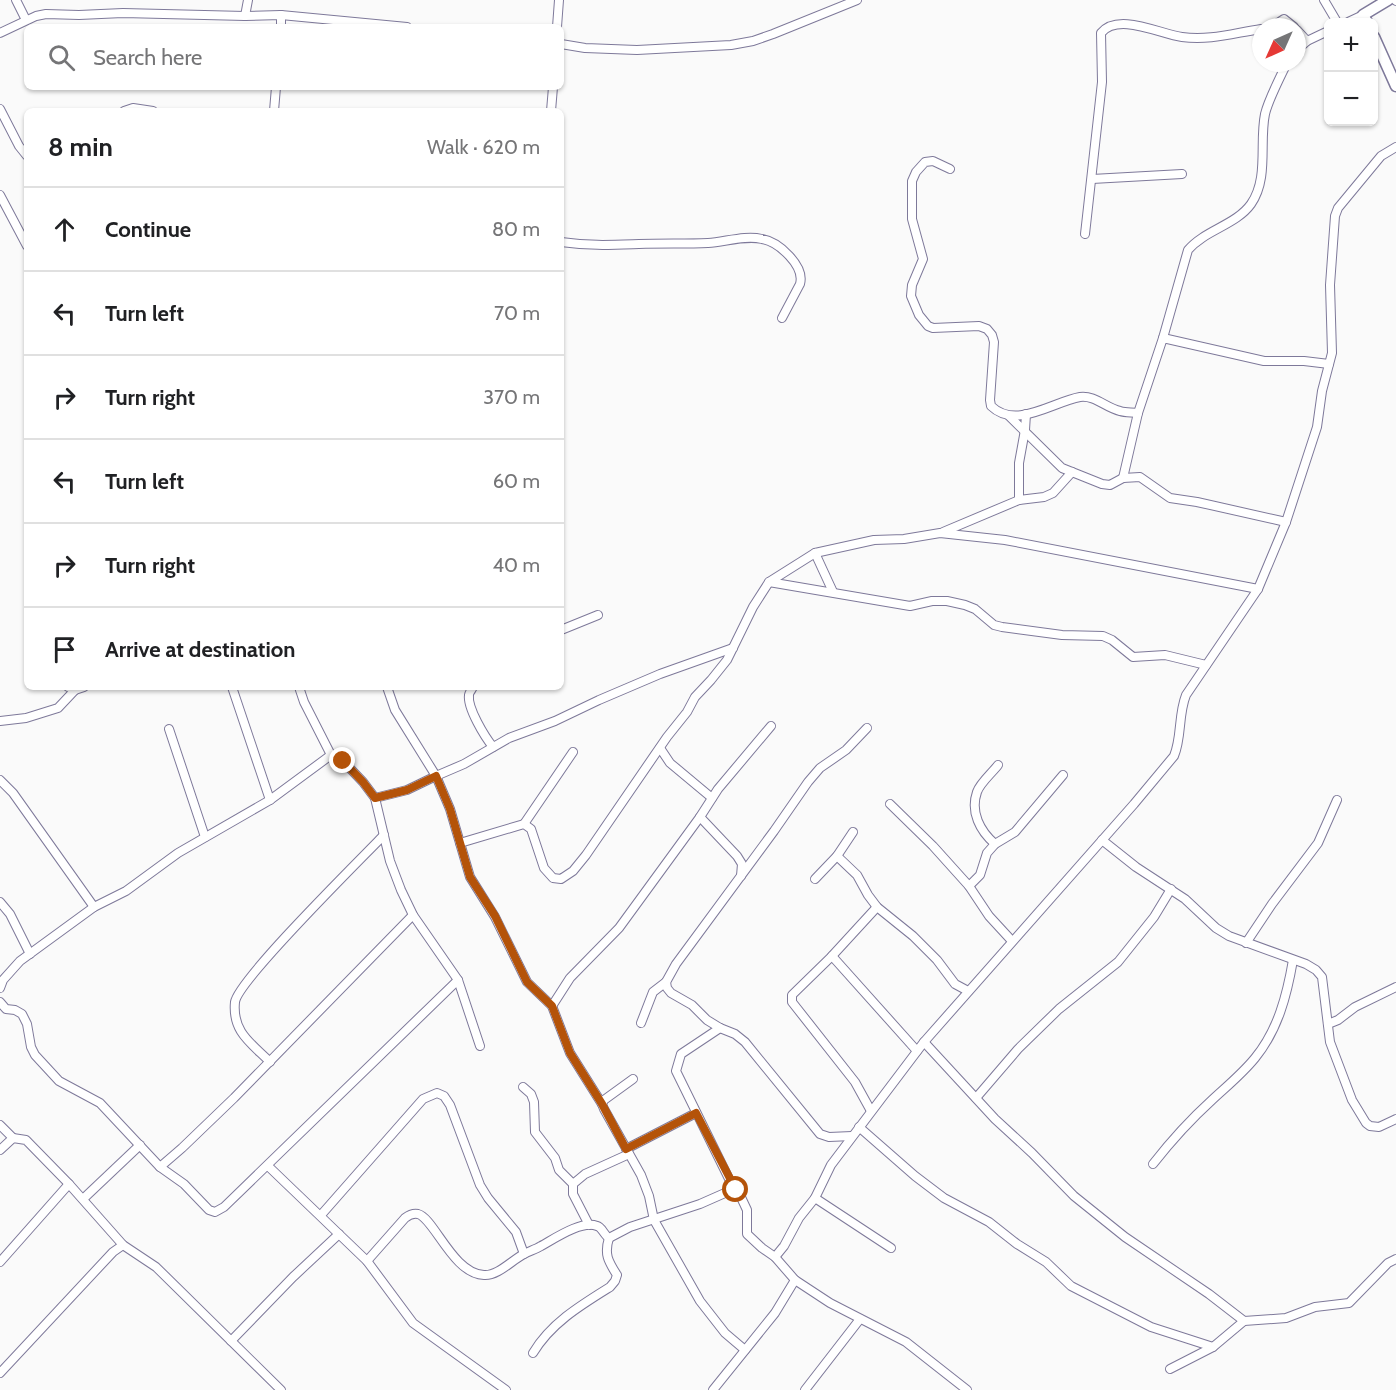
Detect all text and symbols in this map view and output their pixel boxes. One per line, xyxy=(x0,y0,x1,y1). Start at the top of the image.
north arrow xyxy=(1252,18,1306,72)
map controls xyxy=(1324,18,1378,126)
button: + xyxy=(1324,18,1378,72)
search box xyxy=(24,24,564,90)
icon: search xyxy=(45,41,78,74)
text: Search here xyxy=(93,44,202,71)
button: − xyxy=(1324,72,1378,126)
text: 8 min xyxy=(48,131,113,163)
text: Walk · 620 m xyxy=(427,135,540,159)
icon: ahead xyxy=(48,213,81,246)
text: Continue xyxy=(105,216,191,243)
text: 80 m xyxy=(492,217,540,241)
icon: left xyxy=(48,297,81,330)
text: Turn left xyxy=(105,300,184,327)
text: 70 m xyxy=(494,301,540,325)
icon: right xyxy=(48,381,81,414)
text: Turn right xyxy=(105,384,195,411)
text: 370 m xyxy=(483,385,540,409)
icon: left xyxy=(48,465,81,498)
text: Turn left xyxy=(105,468,184,495)
text: 60 m xyxy=(493,469,540,493)
icon: right xyxy=(48,549,81,582)
text: Turn right xyxy=(105,552,195,579)
text: 40 m xyxy=(492,553,540,577)
icon: arrive xyxy=(48,633,81,666)
text: Arrive at destination xyxy=(105,636,295,663)
route end xyxy=(329,747,355,773)
route start xyxy=(722,1176,748,1202)

